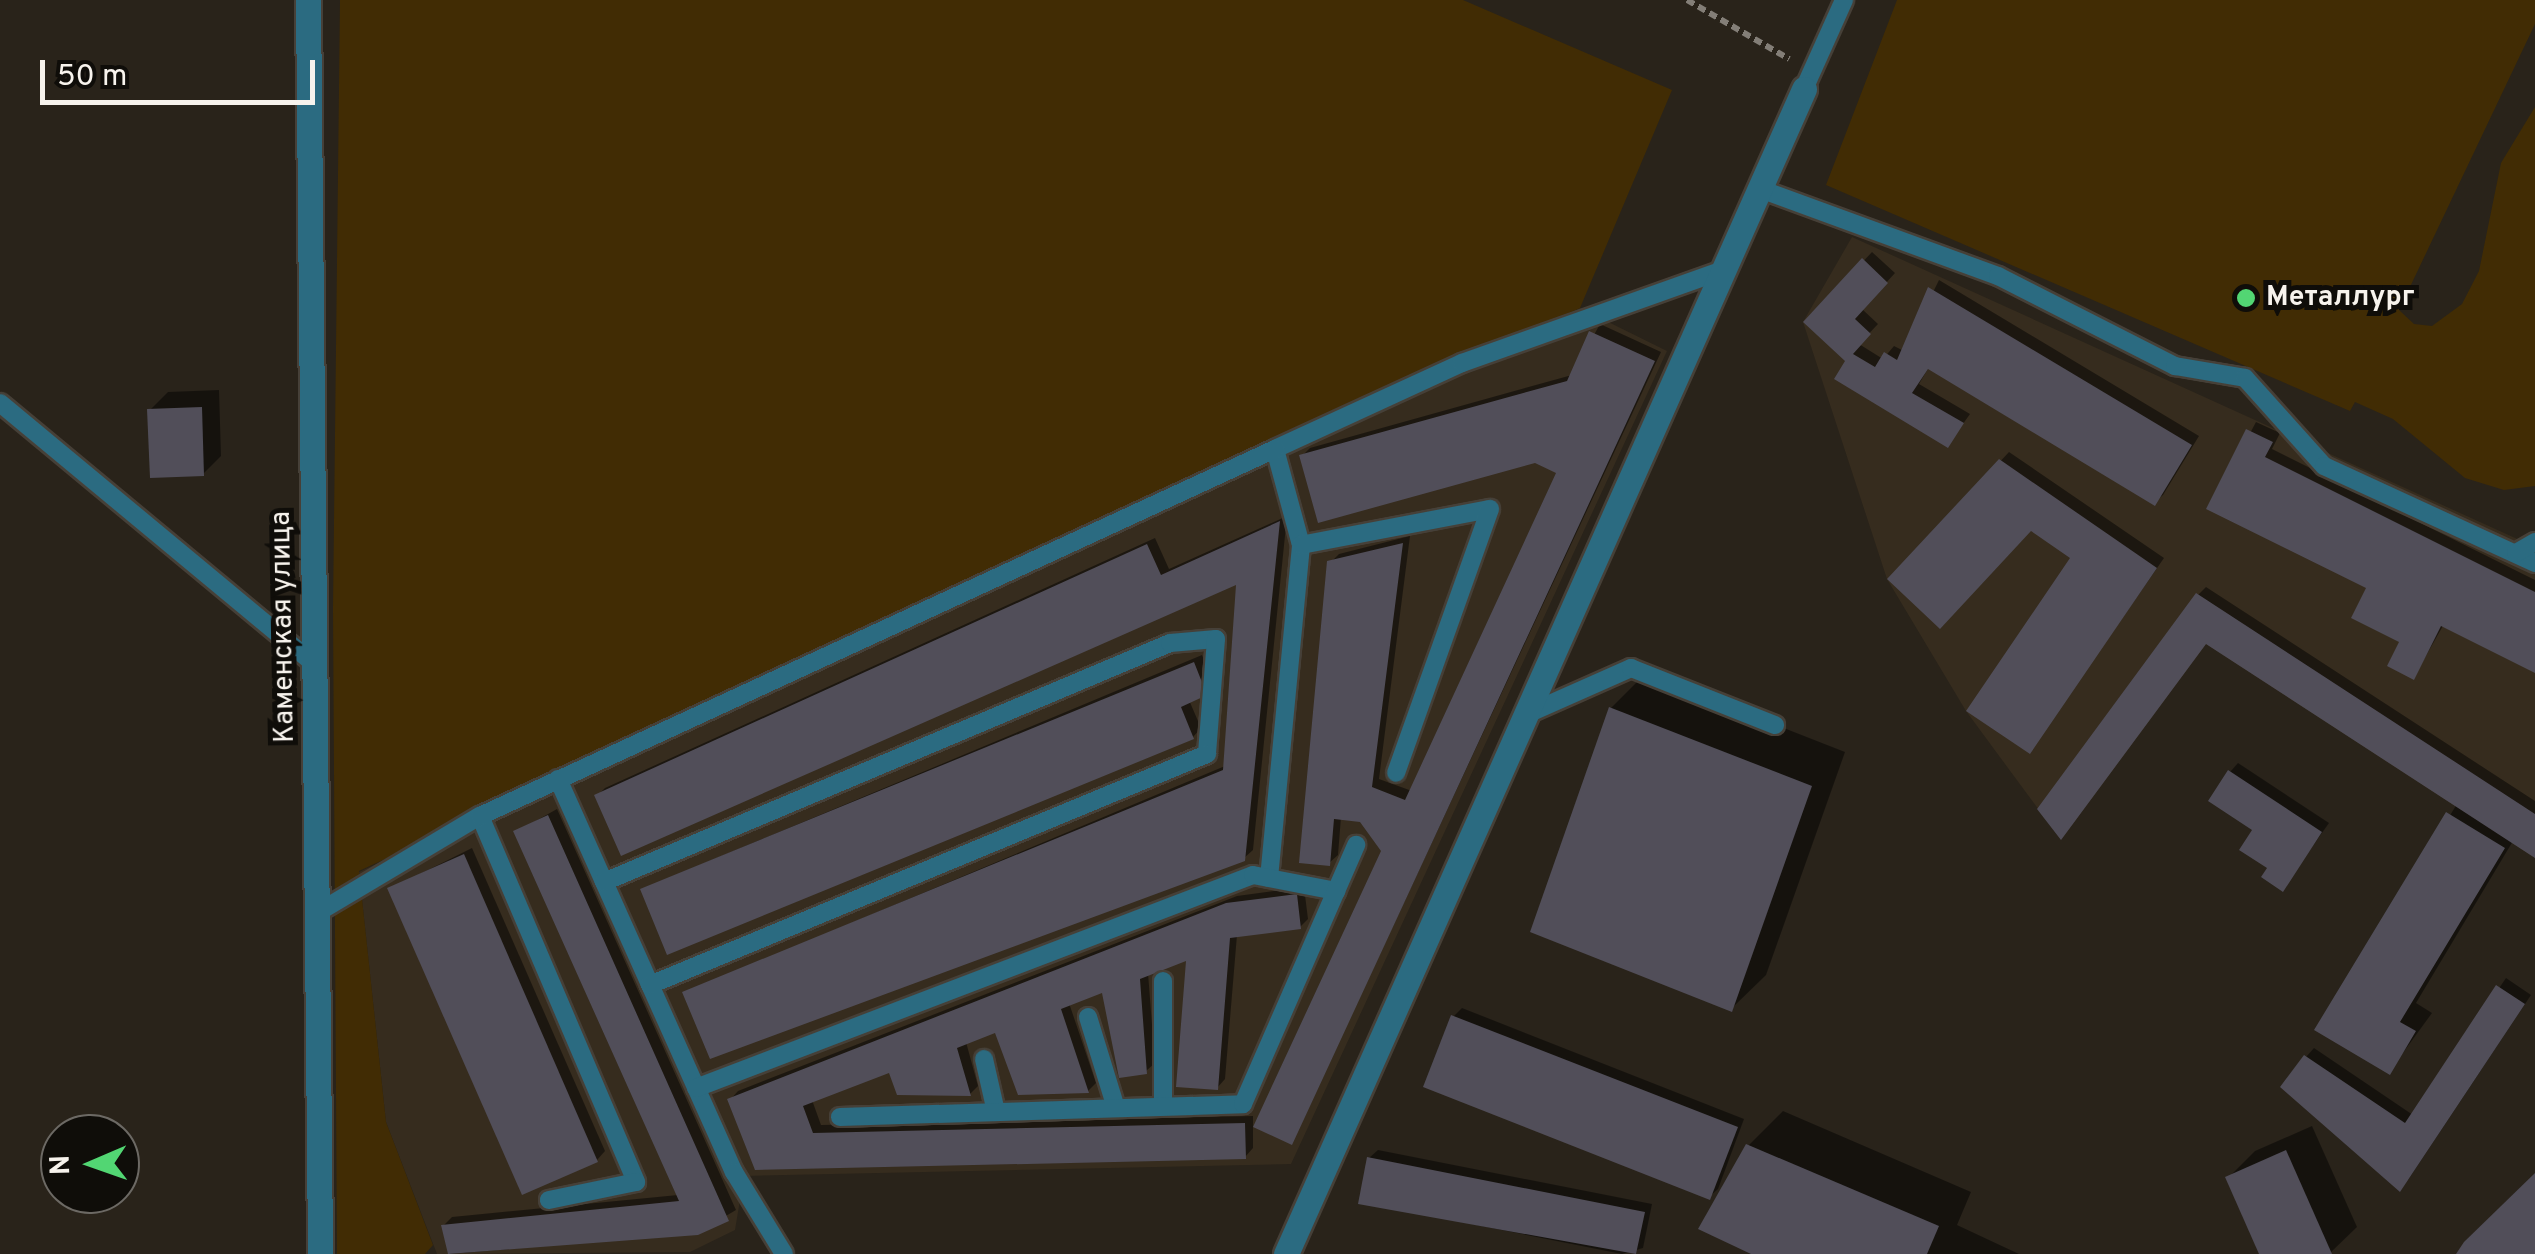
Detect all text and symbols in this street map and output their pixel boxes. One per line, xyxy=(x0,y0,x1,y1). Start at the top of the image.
scale bar xyxy=(45,40,320,102)
text: 50 m xyxy=(57,59,127,96)
place label: Металлург xyxy=(2266,281,2414,315)
marker: Металлург xyxy=(2235,287,2257,309)
street label: Каменская улица xyxy=(265,511,303,743)
north arrow xyxy=(40,1114,140,1214)
text: N xyxy=(44,1154,80,1176)

